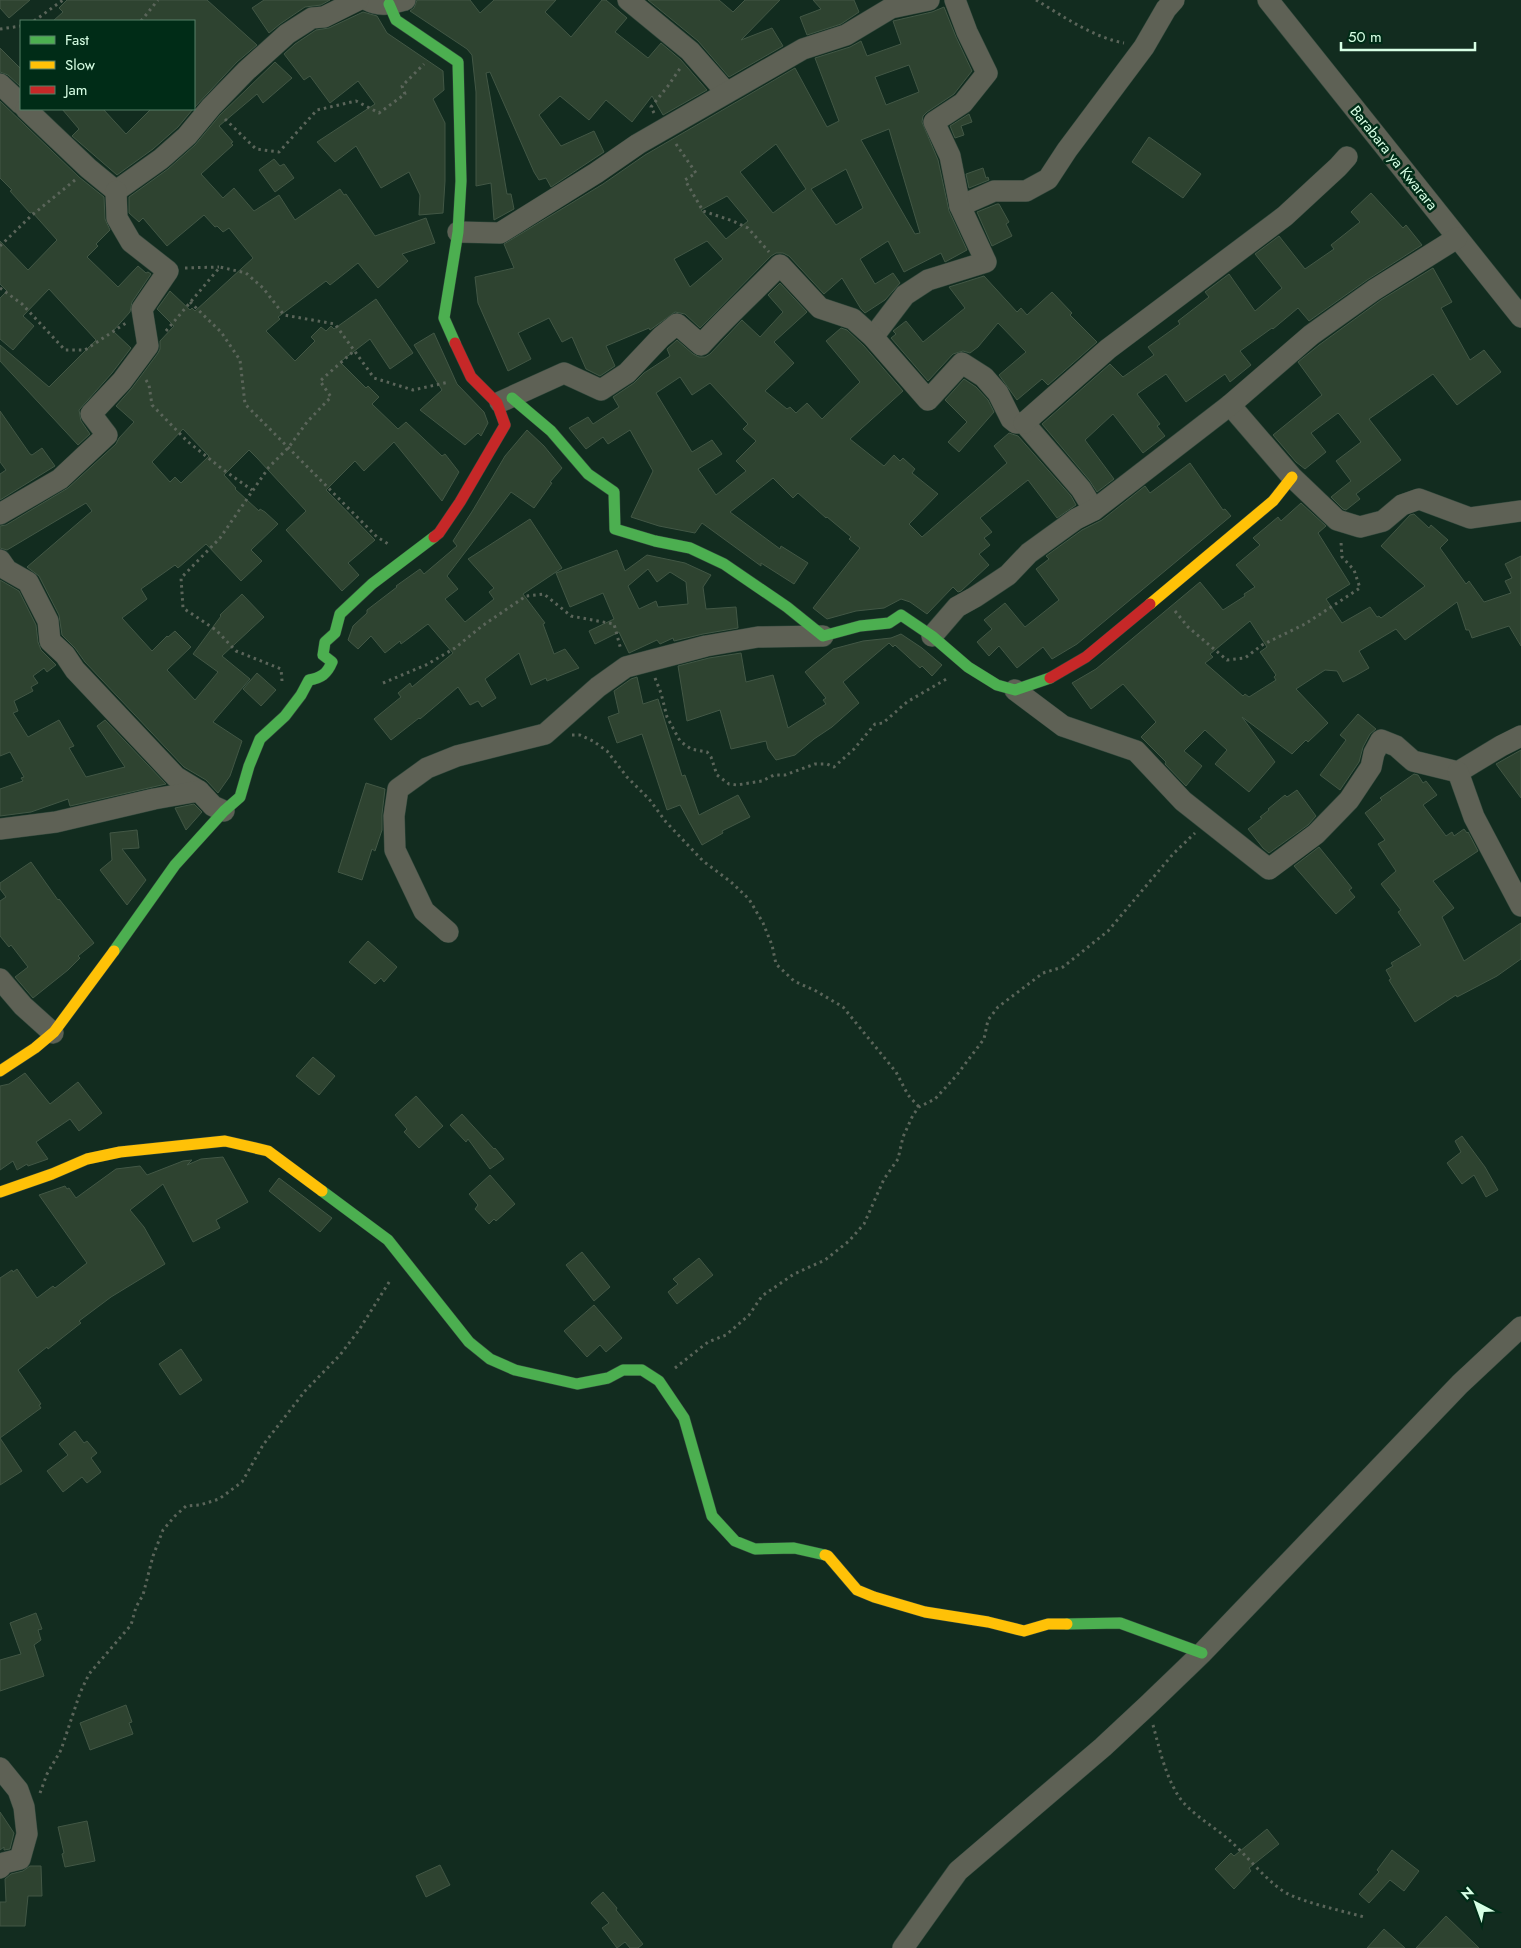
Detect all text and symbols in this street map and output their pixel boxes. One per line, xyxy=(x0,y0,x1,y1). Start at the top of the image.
legend xyxy=(20,20,195,110)
scale bar xyxy=(1341,20,1475,52)
text: 50 m xyxy=(1348,26,1382,48)
text: Fast xyxy=(65,29,89,51)
text: Slow xyxy=(65,54,96,76)
text: Jam xyxy=(63,79,88,101)
street label: Barabara ya Kwarara xyxy=(1345,101,1443,215)
north arrow xyxy=(1451,1878,1501,1928)
text: N xyxy=(1457,1882,1478,1904)

